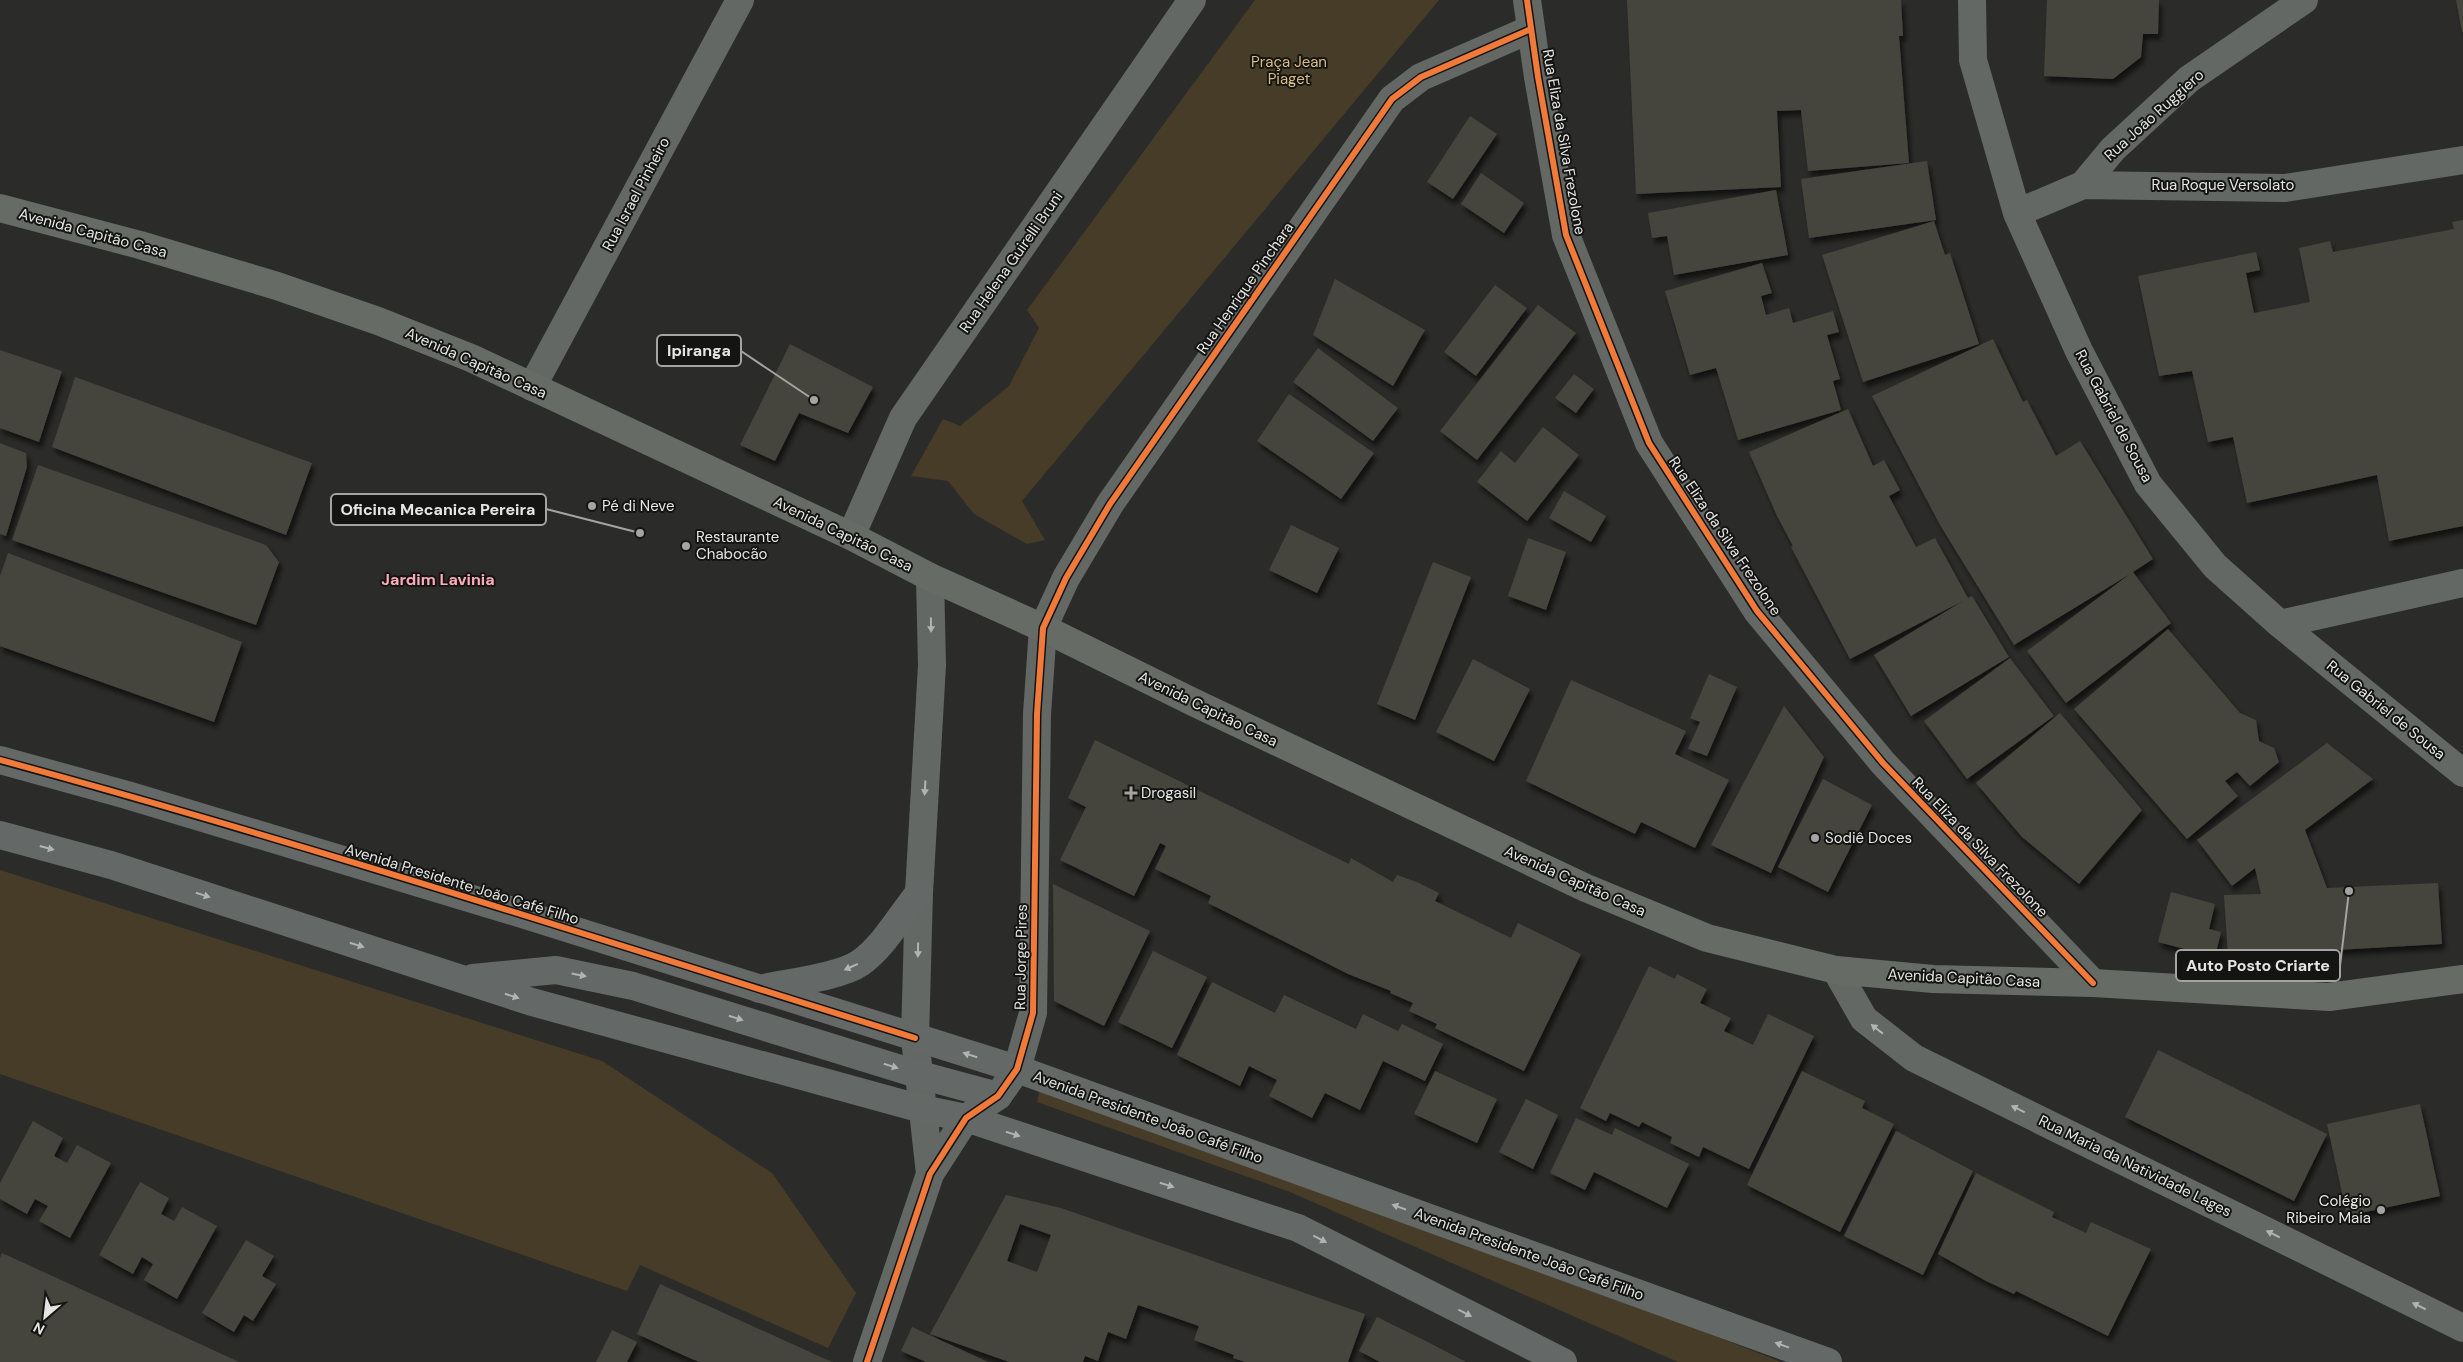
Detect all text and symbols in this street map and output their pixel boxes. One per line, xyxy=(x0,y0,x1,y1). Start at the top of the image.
street label: Rua Eliza da Silva Frezolone xyxy=(1538,48,1590,236)
park label: Praça Jean Piaget xyxy=(1251,52,1327,89)
street label: Rua João Ruggiero xyxy=(2100,65,2208,165)
street label: Rua Israel Pinheiro xyxy=(598,134,674,254)
street label: Rua Roque Versolato xyxy=(2152,175,2295,195)
street label: Rua Helena Guirelli Bruni xyxy=(955,187,1067,337)
street label: Avenida Capitão Casa xyxy=(17,204,169,262)
street label: Rua Henrique Pinchara xyxy=(1192,218,1298,358)
street label: Avenida Capitão Casa xyxy=(402,323,550,403)
callout: Ipiranga xyxy=(657,335,741,366)
text: Ipiranga xyxy=(667,340,731,361)
street label: Rua Gabriel de Sousa xyxy=(2071,346,2157,486)
street label: Rua Eliza da Silva Frezolone xyxy=(1664,453,1786,619)
street label: Avenida Capitão Casa xyxy=(770,492,916,576)
callout: Oficina Mecanica Pereira xyxy=(331,494,546,525)
place label: Pé di Neve xyxy=(602,496,674,516)
text: Oficina Mecanica Pereira xyxy=(341,499,535,520)
marker: Pé di Neve xyxy=(586,500,598,512)
place label: Restaurante Chabocão xyxy=(696,527,779,564)
marker: Restaurante Chabocão xyxy=(680,540,692,552)
district label: Jardim Lavinia xyxy=(381,569,495,590)
one-way arrow xyxy=(927,618,935,634)
street label: Rua Gabriel de Sousa xyxy=(2322,656,2450,764)
street label: Avenida Capitão Casa xyxy=(1135,667,1281,751)
street label: Rua Eliza da Silva Frezolone xyxy=(1908,772,2052,922)
one-way arrow xyxy=(920,780,928,796)
place label: Drogasil xyxy=(1141,783,1196,803)
marker: Drogasil xyxy=(1125,787,1137,799)
place label: Sodiê Doces xyxy=(1825,828,1912,848)
marker: Sodiê Doces xyxy=(1809,832,1821,844)
street label: Avenida Presidente João Café Filho xyxy=(343,839,581,929)
street label: Avenida Capitão Casa xyxy=(1501,841,1649,921)
one-way arrow xyxy=(39,844,55,852)
one-way arrow xyxy=(195,892,210,899)
street label: Rua Jorge Pires xyxy=(1010,904,1032,1010)
one-way arrow xyxy=(350,941,365,949)
one-way arrow xyxy=(913,942,921,958)
callout: Auto Posto Criarte xyxy=(2176,950,2340,981)
text: Auto Posto Criarte xyxy=(2186,955,2330,976)
one-way arrow xyxy=(844,963,858,971)
street label: Avenida Capitão Casa xyxy=(1887,964,2041,992)
one-way arrow xyxy=(571,971,587,979)
one-way arrow xyxy=(504,992,519,1000)
one-way arrow xyxy=(728,1014,743,1022)
one-way arrow xyxy=(1870,1024,1884,1034)
one-way arrow xyxy=(962,1050,977,1058)
one-way arrow xyxy=(883,1063,898,1071)
street label: Avenida Presidente João Café Filho xyxy=(1030,1066,1266,1168)
one-way arrow xyxy=(2010,1105,2025,1113)
street label: Rua Maria da Natividade Lages xyxy=(2035,1110,2235,1222)
one-way arrow xyxy=(1005,1130,1020,1138)
one-way arrow xyxy=(1160,1181,1175,1189)
place label: Colégio Ribeiro Maia xyxy=(2286,1191,2371,1228)
one-way arrow xyxy=(1391,1203,1406,1211)
street label: Avenida Presidente João Café Filho xyxy=(1411,1203,1647,1305)
marker: Colégio Ribeiro Maia xyxy=(2375,1204,2387,1216)
one-way arrow xyxy=(2266,1230,2281,1239)
one-way arrow xyxy=(1313,1235,1327,1243)
north arrow xyxy=(20,1292,70,1342)
one-way arrow xyxy=(2412,1302,2426,1310)
one-way arrow xyxy=(1458,1309,1472,1317)
text: N xyxy=(30,1318,48,1339)
one-way arrow xyxy=(1775,1341,1790,1348)

